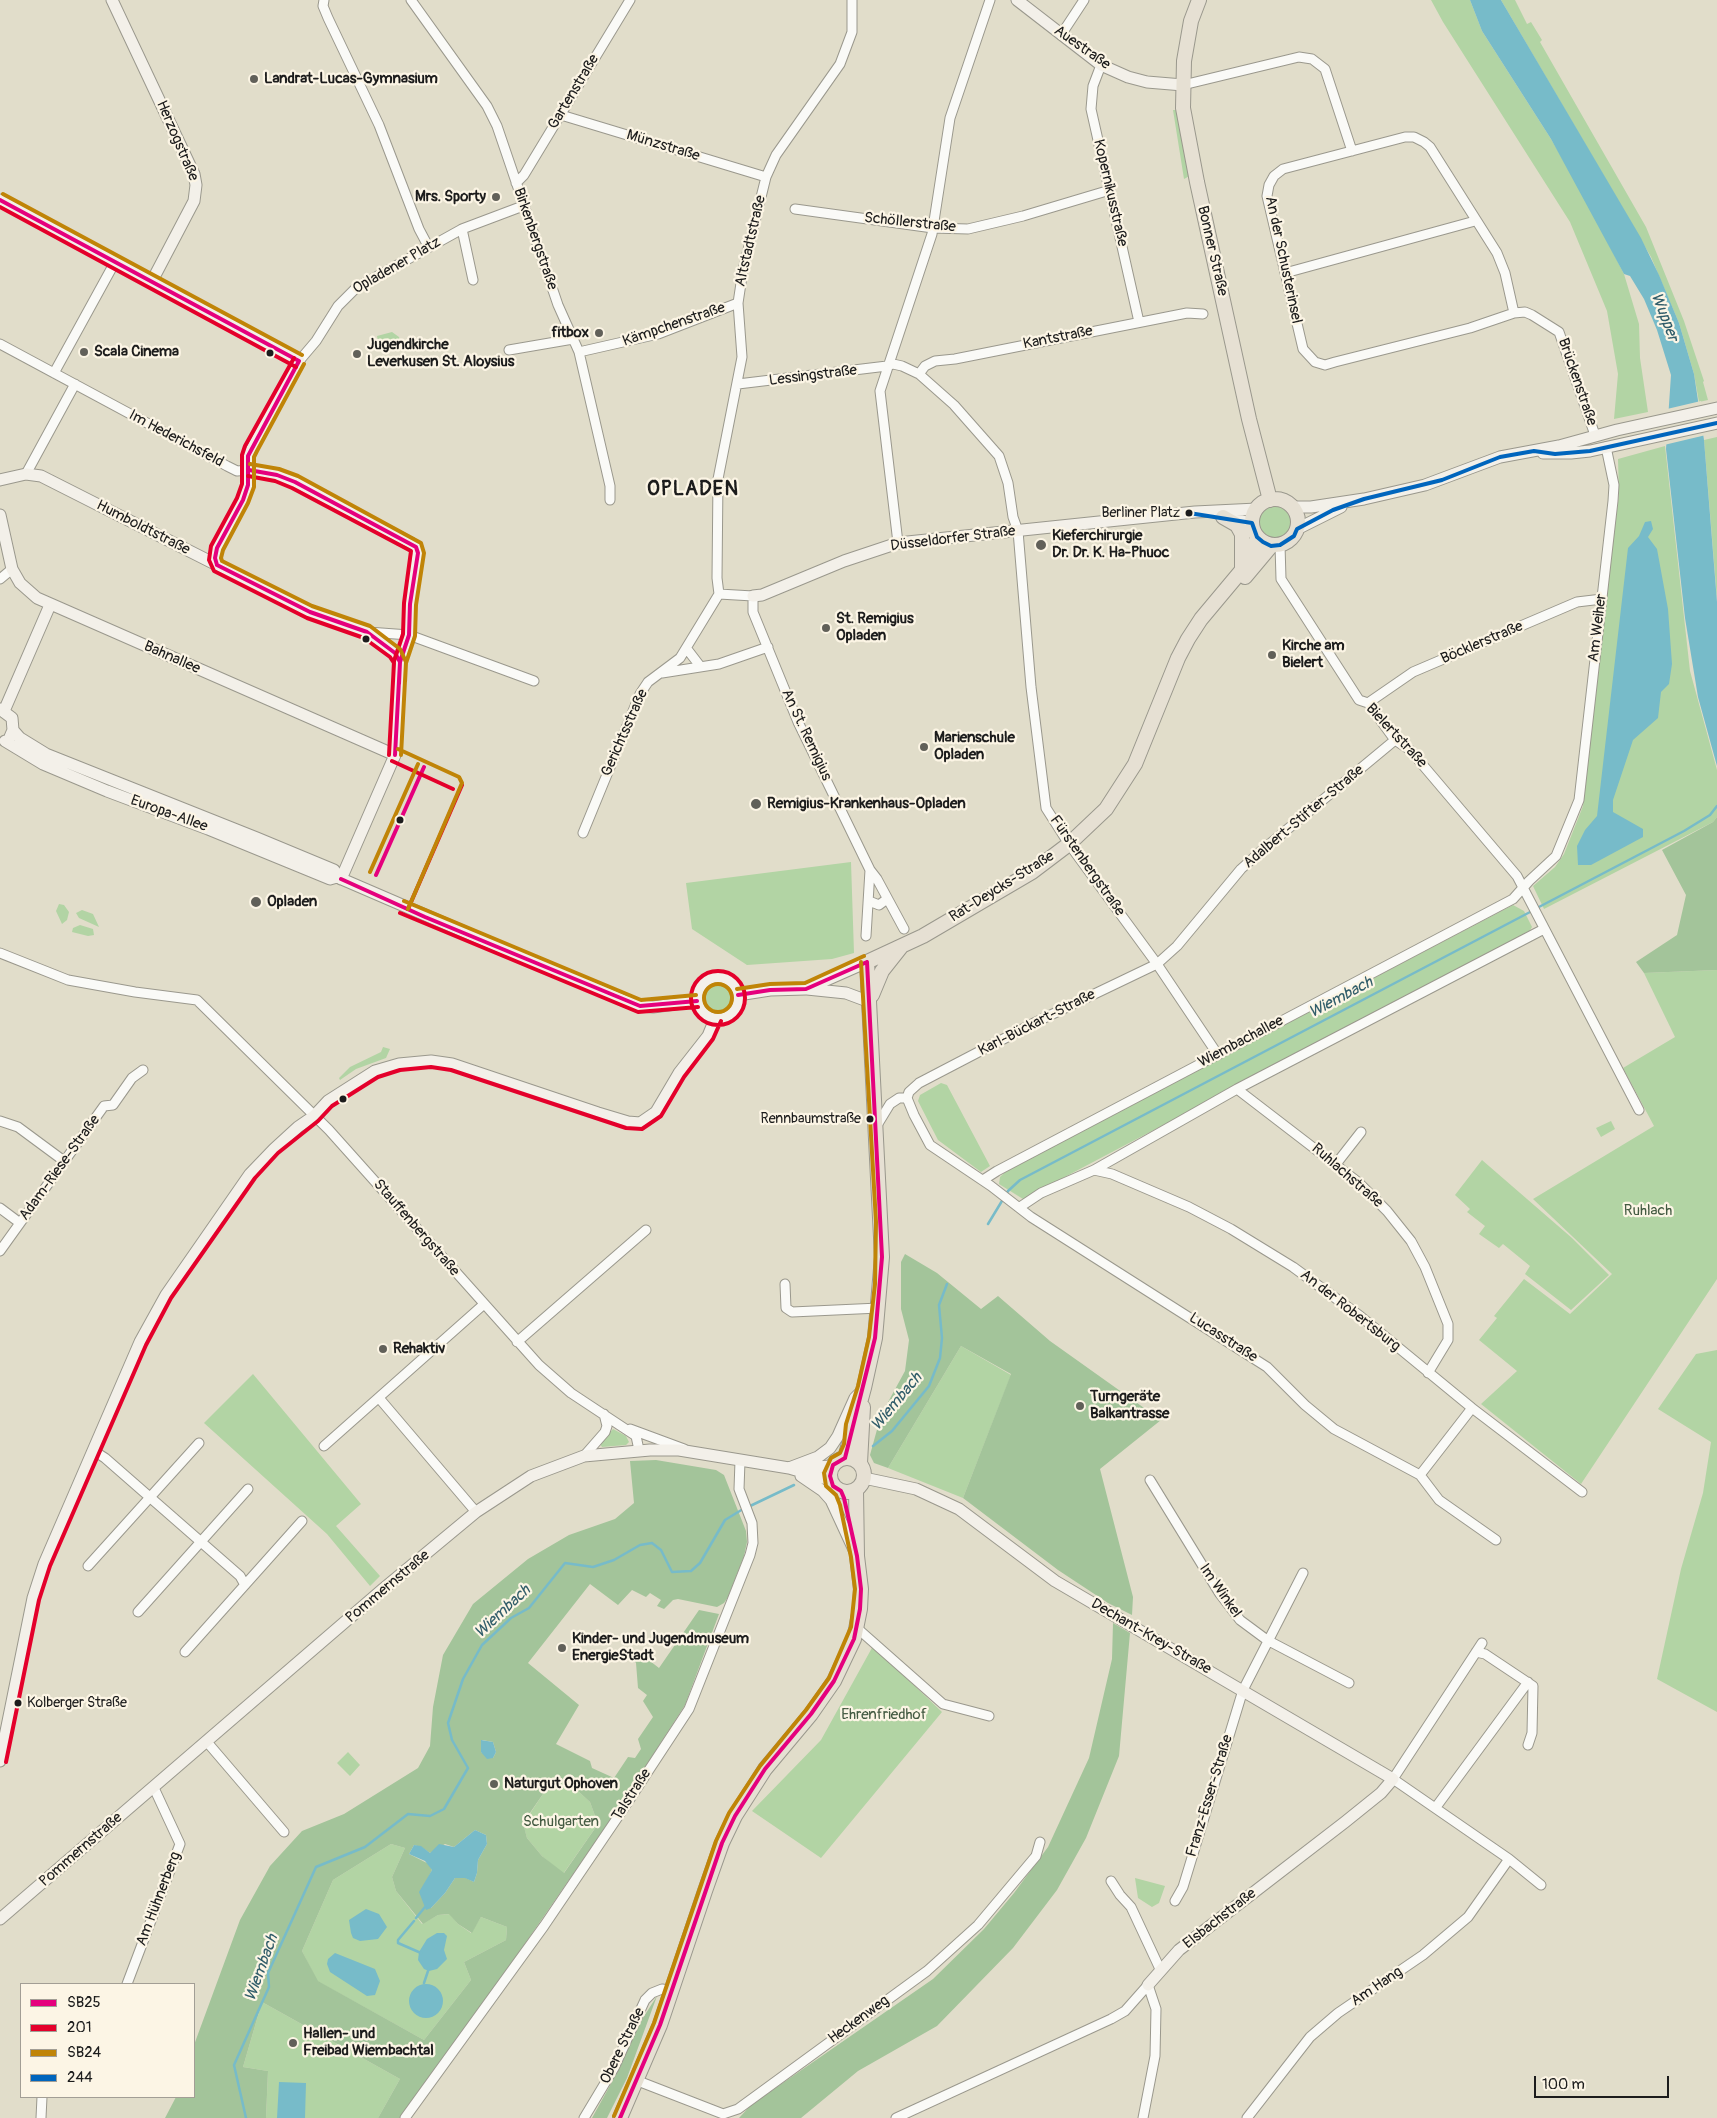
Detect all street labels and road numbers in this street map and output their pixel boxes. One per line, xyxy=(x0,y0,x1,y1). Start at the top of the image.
street label: Auestraße xyxy=(1050,22,1114,74)
street label: Gartenstraße xyxy=(545,51,603,133)
street label: Herzogstraße xyxy=(152,98,202,184)
street label: Münzstraße xyxy=(624,126,702,166)
street label: Kopernikusstraße xyxy=(1089,138,1131,248)
street label: Birkenbergstraße xyxy=(509,186,561,292)
street label: Altstadtstraße xyxy=(732,194,770,288)
street label: An der Schusterinsel xyxy=(1261,195,1305,325)
street label: Bonner Straße xyxy=(1193,204,1231,298)
street label: Schöllerstraße xyxy=(863,209,957,237)
street label: Opladener Platz xyxy=(350,234,444,298)
street label: Kämpchenstraße xyxy=(620,299,728,351)
street label: Kantstraße xyxy=(1022,322,1094,354)
street label: Brückenstraße xyxy=(1554,336,1600,428)
street label: Lessingstraße xyxy=(768,362,858,390)
street label: Im Hederichsfeld xyxy=(125,406,227,472)
street label: Humboldtstraße xyxy=(93,497,193,559)
street label: Düsseldorfer Straße xyxy=(889,522,1017,556)
street label: Am Weiher xyxy=(1585,593,1611,663)
street label: Böcklerstraße xyxy=(1438,618,1526,668)
street label: Bahnallee xyxy=(141,638,203,678)
street label: An St. Remigius xyxy=(777,686,835,784)
street label: Gerichtsstraße xyxy=(598,687,652,779)
street label: Bielertstraße xyxy=(1362,700,1430,772)
street label: Adalbert-Stifter-Straße xyxy=(1240,761,1368,873)
street label: Europa-Allee xyxy=(128,792,210,836)
street label: Fürstenbergstraße xyxy=(1046,812,1128,920)
street label: Rat-Deycks-Straße xyxy=(946,847,1058,927)
street label: Karl-Bückart-Straße xyxy=(975,986,1099,1060)
street label: Wiembachallee xyxy=(1195,1012,1287,1072)
street label: Adam-Riese-Straße xyxy=(16,1112,104,1224)
street label: Ruhlachstraße xyxy=(1307,1140,1387,1212)
street label: Stauffenbergstraße xyxy=(369,1176,463,1280)
street label: An der Robertsburg xyxy=(1296,1266,1404,1356)
street label: Lucasstraße xyxy=(1185,1309,1261,1367)
street label: Pommernstraße xyxy=(342,1547,434,1627)
street label: Im Winkel xyxy=(1195,1561,1245,1621)
street label: Dechant-Krey-Straße xyxy=(1088,1595,1214,1679)
street label: Franz-Esser-Straße xyxy=(1183,1733,1237,1859)
street label: Talstraße xyxy=(608,1766,656,1824)
street label: Pommernstraße xyxy=(36,1809,126,1891)
street label: Am Hühnerberg xyxy=(133,1849,185,1949)
street label: Elsbachstraße xyxy=(1180,1885,1260,1953)
street label: Am Hang xyxy=(1348,1963,1406,2011)
street label: Heckenweg xyxy=(825,1992,893,2048)
street label: Obere Straße xyxy=(597,2005,649,2087)

